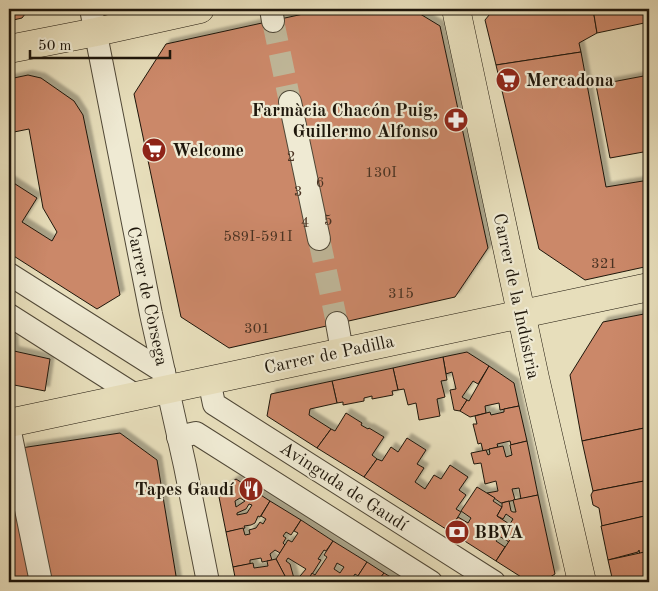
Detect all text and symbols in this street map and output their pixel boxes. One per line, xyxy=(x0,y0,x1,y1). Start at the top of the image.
scale bar xyxy=(30,28,170,60)
text: 50 m xyxy=(38,39,72,54)
supermarket icon: Mercadona xyxy=(495,67,521,93)
place label: Mercadona xyxy=(526,72,614,90)
place label: Farmàcia Chacón Puig, Guillermo Alfonso xyxy=(252,102,438,141)
pharmacy icon: Farmàcia Chacón Puig, Guillermo Alfonso xyxy=(443,107,469,133)
supermarket icon: Welcome xyxy=(141,137,167,163)
place label: Welcome xyxy=(172,142,244,160)
house number: 2 xyxy=(287,150,295,165)
house number: 130I xyxy=(365,166,397,181)
house number: 6 xyxy=(316,176,324,191)
house number: 3 xyxy=(294,185,302,200)
street label: Carrer de la Indústria xyxy=(490,212,542,381)
house number: 5 xyxy=(324,214,332,229)
house number: 4 xyxy=(301,216,309,231)
street label: Carrer de Còrsega xyxy=(123,225,171,368)
house number: 589I-591I xyxy=(223,230,293,245)
house number: 321 xyxy=(591,257,617,272)
house number: 315 xyxy=(388,287,414,302)
house number: 301 xyxy=(244,322,270,337)
street label: Carrer de Padilla xyxy=(263,332,396,378)
street label: Avinguda de Gaudí xyxy=(277,439,410,535)
restaurant icon: Tapes Gaudí xyxy=(238,476,264,502)
place label: Tapes Gaudí xyxy=(135,481,235,499)
bank icon: BBVA xyxy=(444,519,470,545)
place label: BBVA xyxy=(474,524,524,542)

